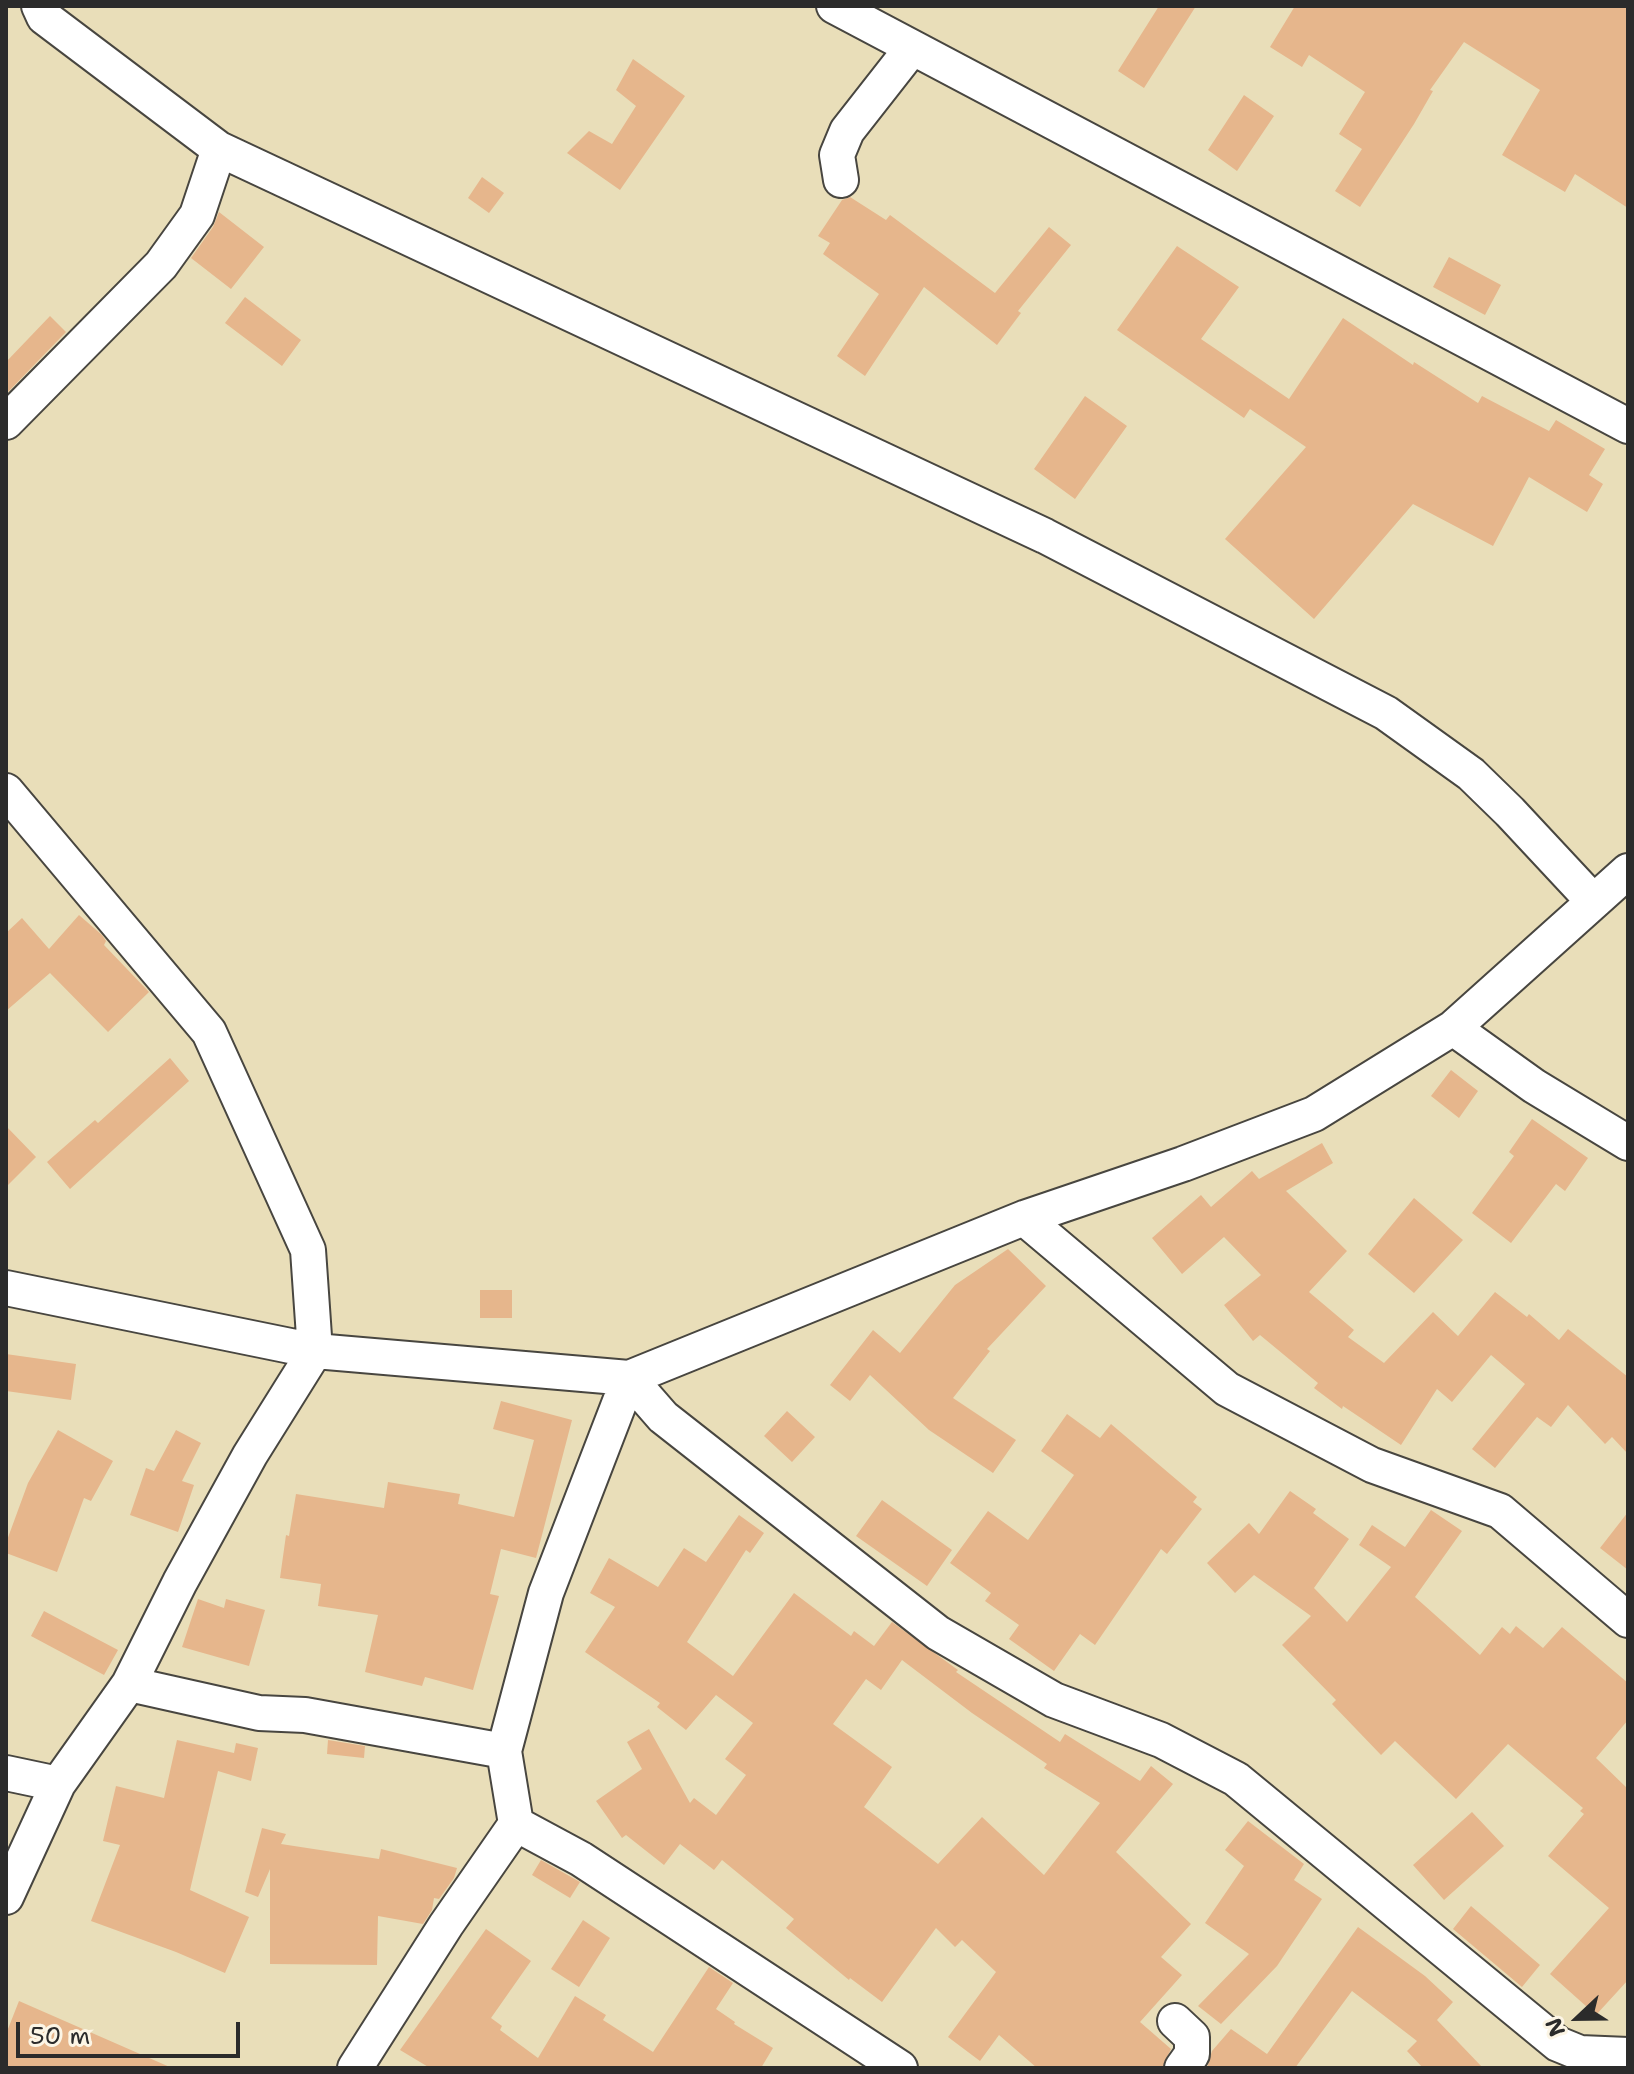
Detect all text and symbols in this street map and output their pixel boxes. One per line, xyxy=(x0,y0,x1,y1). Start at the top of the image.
north arrow xyxy=(1538,1978,1618,2058)
scale bar xyxy=(20,2006,244,2056)
text: N xyxy=(1539,2014,1572,2041)
text: 50 m xyxy=(30,2020,90,2052)

